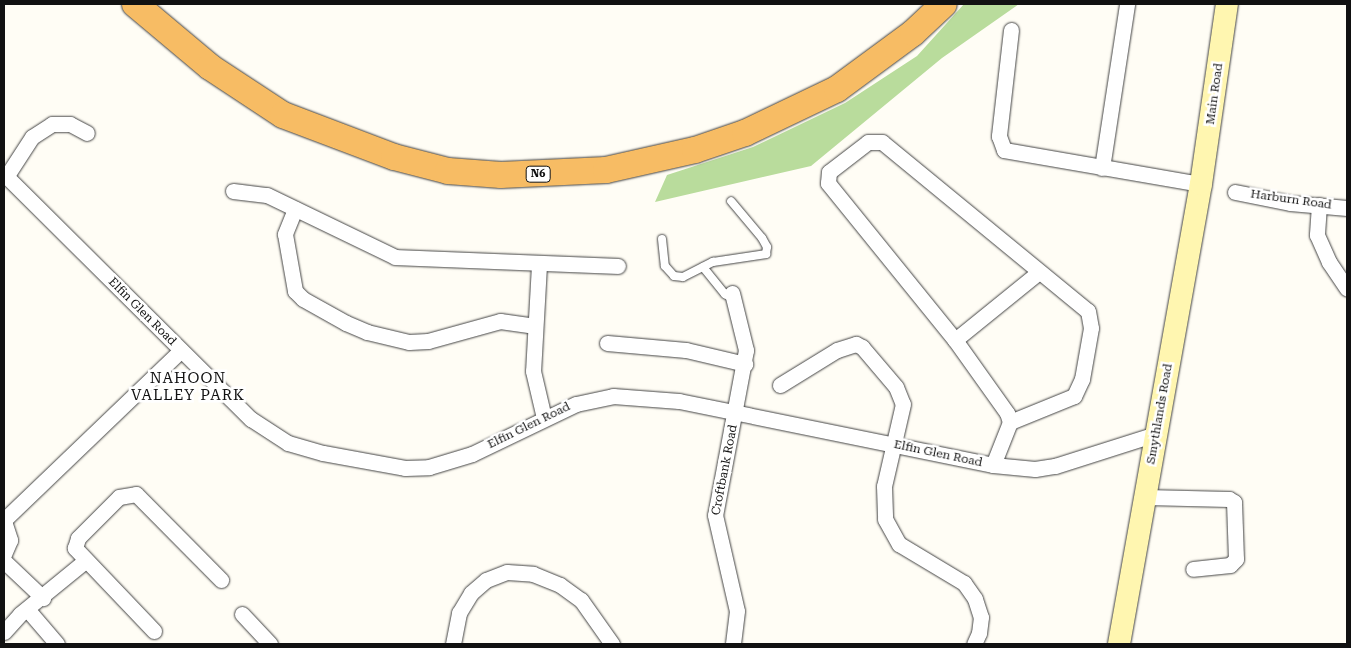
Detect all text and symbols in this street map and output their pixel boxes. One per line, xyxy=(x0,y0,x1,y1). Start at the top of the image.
street label: Main Road xyxy=(1204,62,1226,126)
road number: N6 xyxy=(526,165,550,182)
street label: Harburn Road xyxy=(1250,187,1332,213)
street label: Elfin Glen Road xyxy=(105,275,179,349)
street label: Smythlands Road xyxy=(1144,363,1176,465)
district label: NAHOON VALLEY PARK xyxy=(130,369,246,404)
street label: Elfin Glen Road xyxy=(485,400,573,452)
street label: Croftbank Road xyxy=(709,423,741,517)
street label: Elfin Glen Road xyxy=(892,438,984,470)

